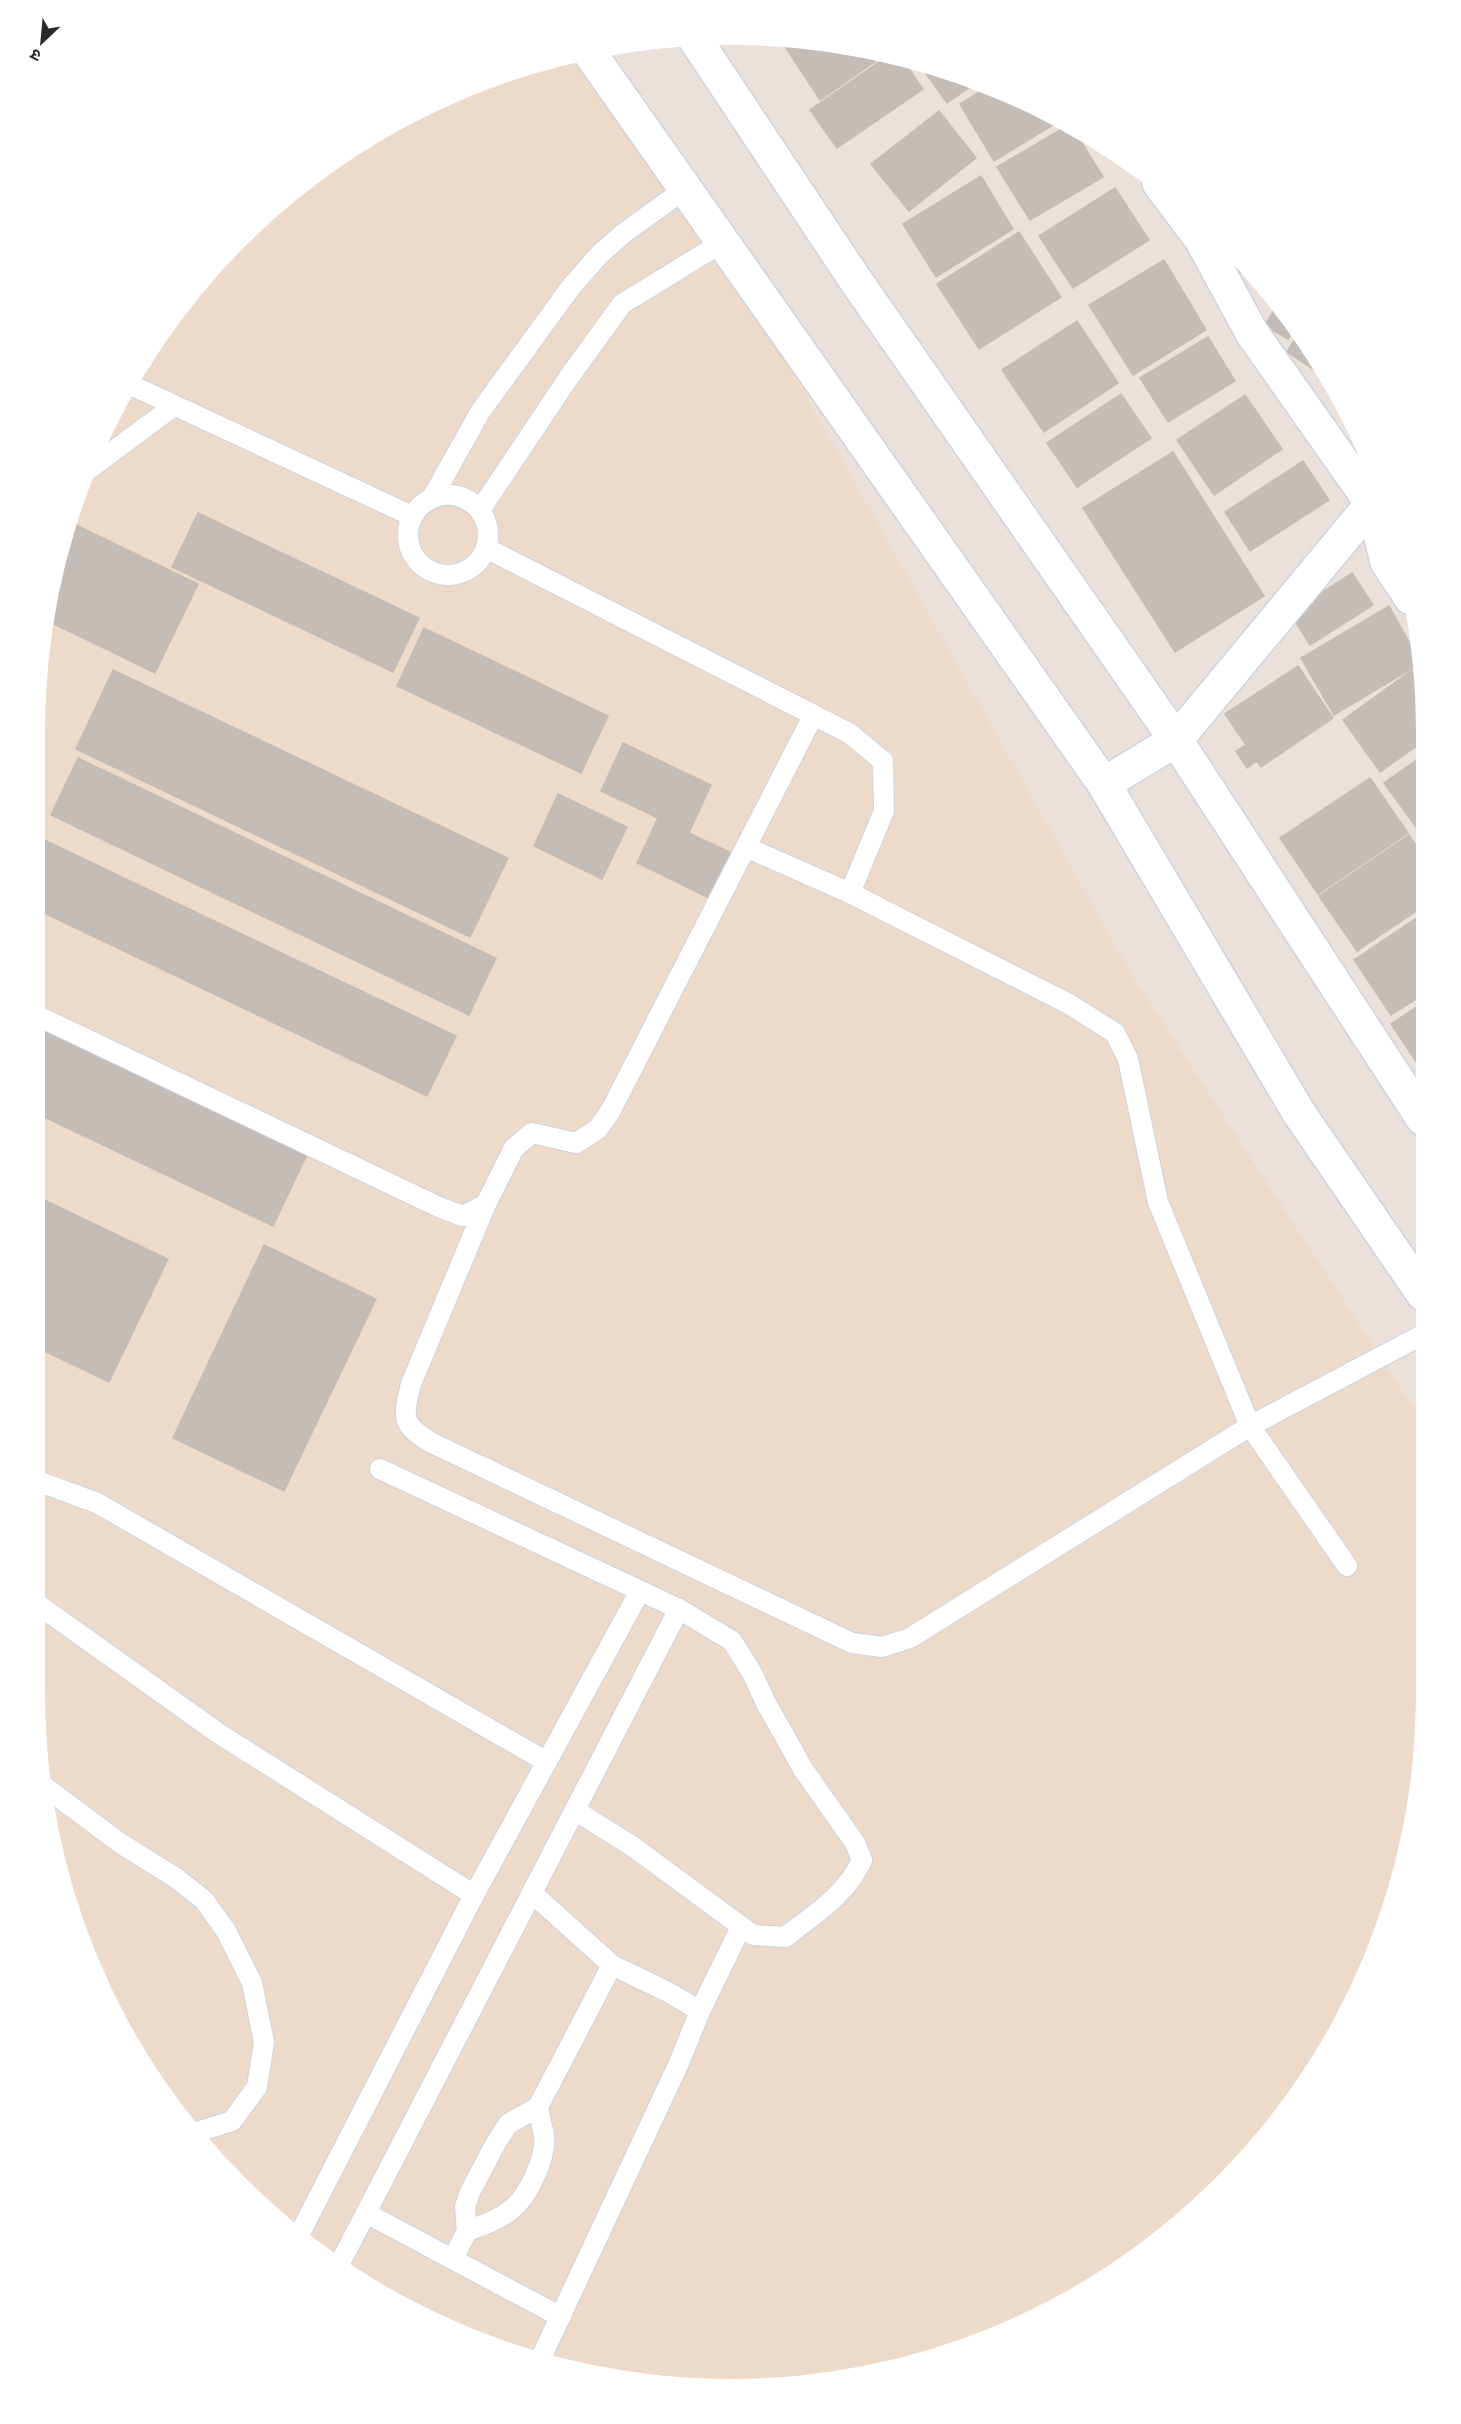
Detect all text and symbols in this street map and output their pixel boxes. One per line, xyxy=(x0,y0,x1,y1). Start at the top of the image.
north arrow xyxy=(12,12,72,72)
text: उ xyxy=(27,44,44,66)

